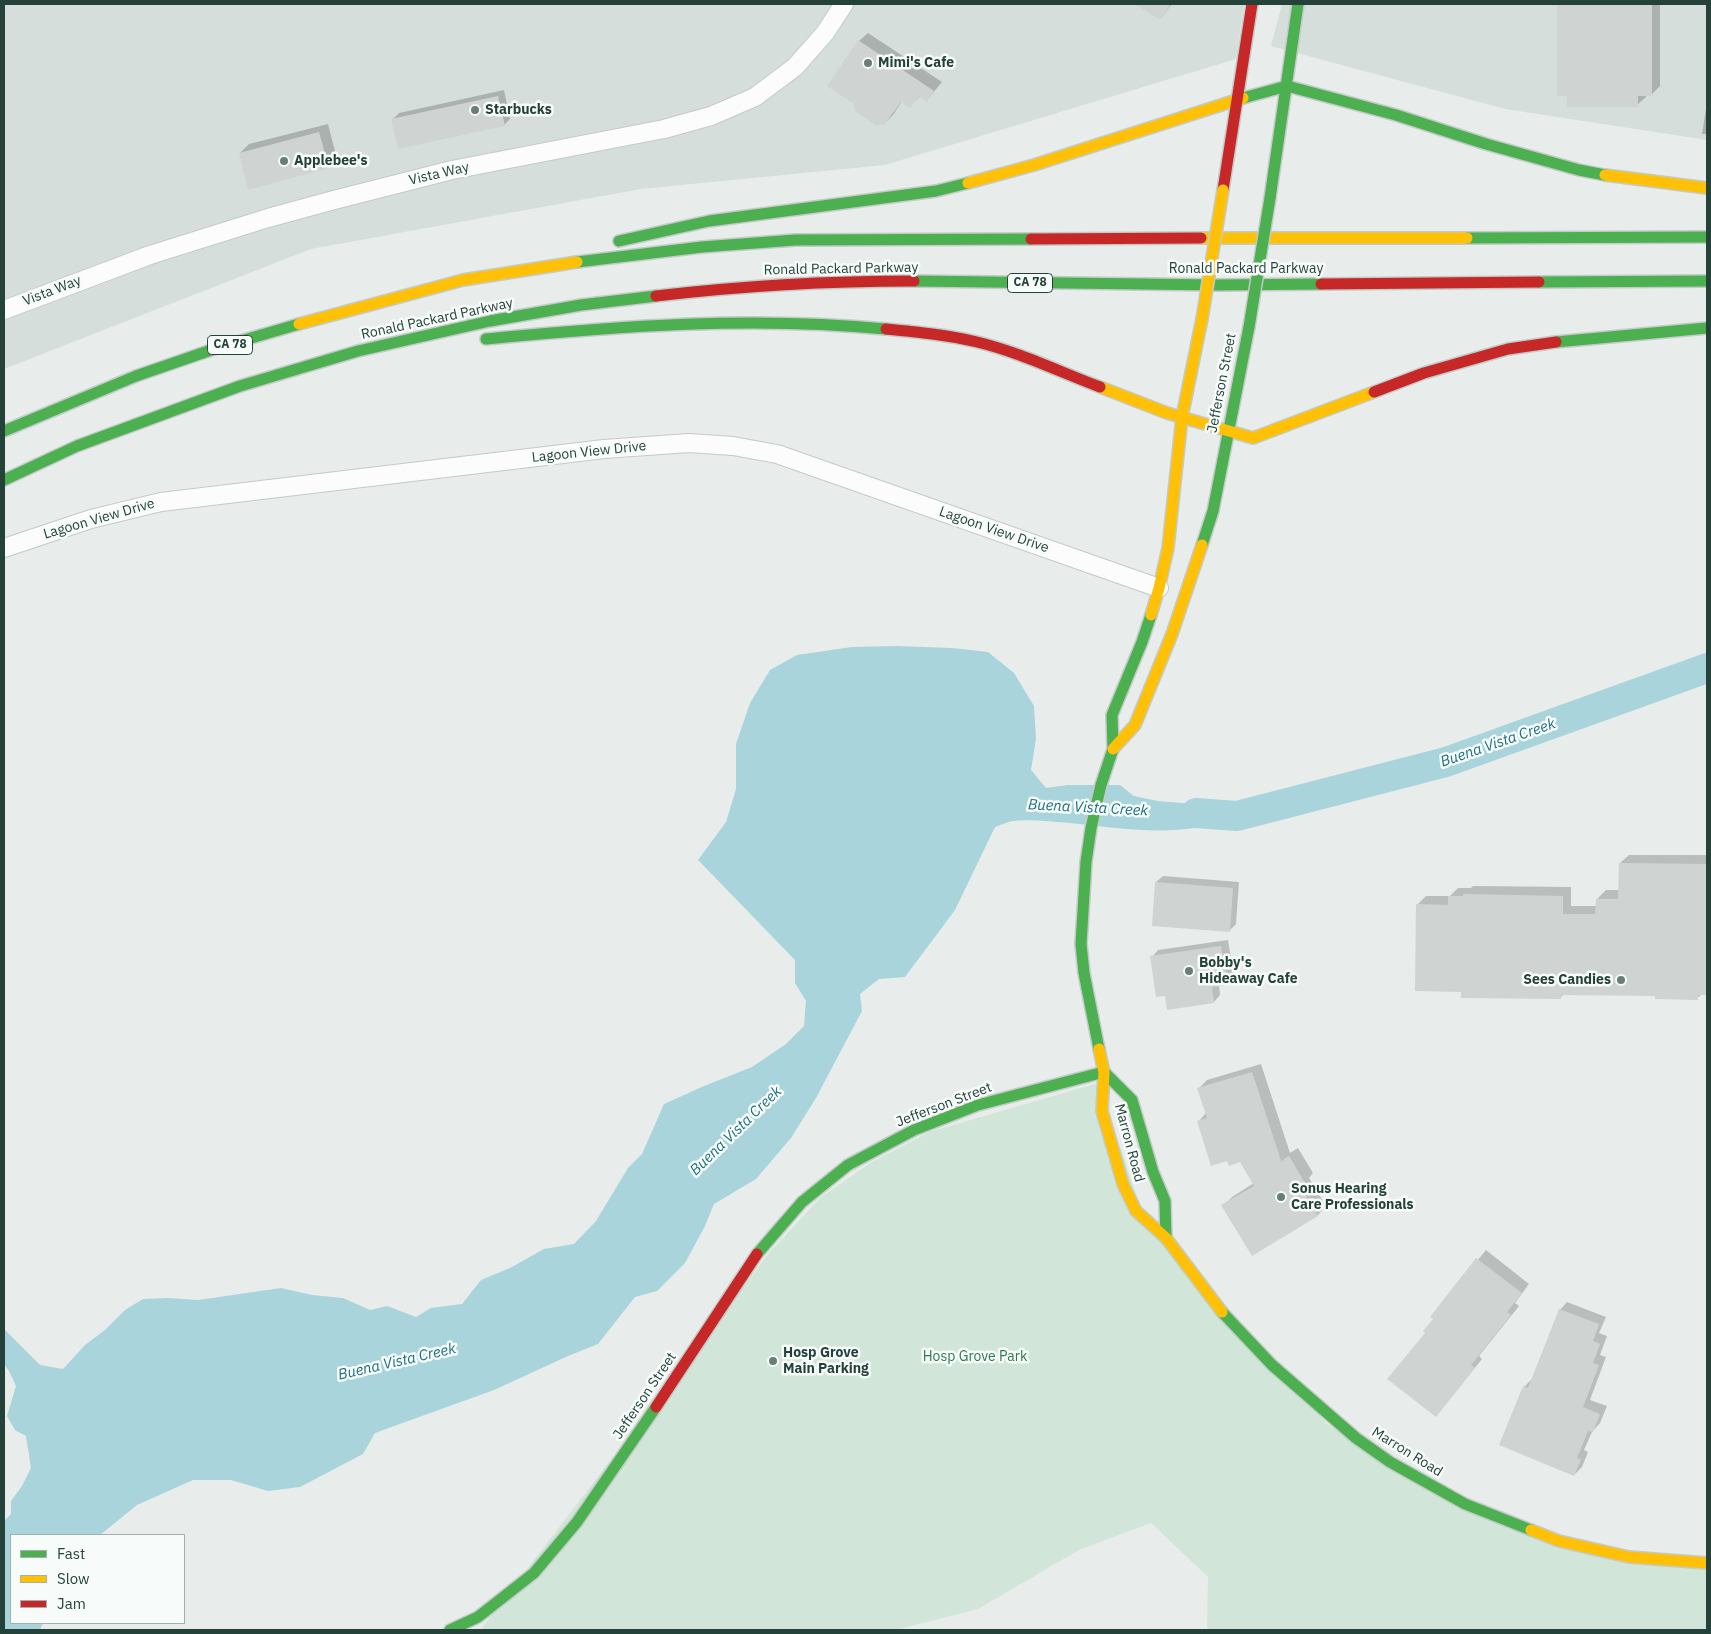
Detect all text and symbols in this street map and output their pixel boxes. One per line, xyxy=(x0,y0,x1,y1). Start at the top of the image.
place label: Mimi's Cafe xyxy=(878,55,954,71)
marker: Mimi's Cafe xyxy=(862,57,874,69)
place label: Starbucks xyxy=(485,102,552,118)
marker: Starbucks xyxy=(469,104,481,116)
place label: Applebee's xyxy=(294,153,367,169)
marker: Applebee's xyxy=(278,155,290,167)
street label: Vista Way xyxy=(407,159,471,189)
street label: Ronald Packard Parkway xyxy=(764,259,918,279)
street label: Ronald Packard Parkway xyxy=(1169,261,1323,277)
street label: Vista Way xyxy=(20,272,84,310)
road number: CA 78 xyxy=(1008,274,1052,292)
street label: Ronald Packard Parkway xyxy=(360,295,514,343)
street label: Jefferson Street xyxy=(1204,332,1240,434)
road number: CA 78 xyxy=(208,336,252,354)
street label: Lagoon View Drive xyxy=(531,438,647,466)
street label: Lagoon View Drive xyxy=(41,495,157,543)
street label: Lagoon View Drive xyxy=(937,503,1051,557)
water label: Buena Vista Creek xyxy=(1438,715,1558,771)
water label: Buena Vista Creek xyxy=(1027,796,1149,820)
place label: Bobby's Hideaway Cafe xyxy=(1199,955,1298,988)
marker: Bobby's Hideaway Cafe xyxy=(1183,965,1195,977)
place label: Sees Candies xyxy=(1523,972,1611,988)
marker: Sees Candies xyxy=(1615,974,1627,986)
street label: Jefferson Street xyxy=(894,1079,994,1131)
water label: Buena Vista Creek xyxy=(686,1083,786,1179)
street label: Marron Road xyxy=(1110,1102,1148,1184)
place label: Sonus Hearing Care Professionals xyxy=(1291,1181,1414,1214)
marker: Sonus Hearing Care Professionals xyxy=(1275,1191,1287,1203)
water label: Buena Vista Creek xyxy=(336,1340,458,1384)
place label: Hosp Grove Main Parking xyxy=(783,1345,869,1378)
street label: Jefferson Street xyxy=(610,1349,680,1443)
park label: Hosp Grove Park xyxy=(923,1349,1027,1365)
marker: Hosp Grove Main Parking xyxy=(767,1355,779,1367)
street label: Marron Road xyxy=(1368,1424,1446,1480)
legend xyxy=(10,1534,185,1624)
text: Fast xyxy=(57,1544,85,1563)
text: Slow xyxy=(57,1569,90,1588)
text: Jam xyxy=(57,1594,86,1613)

